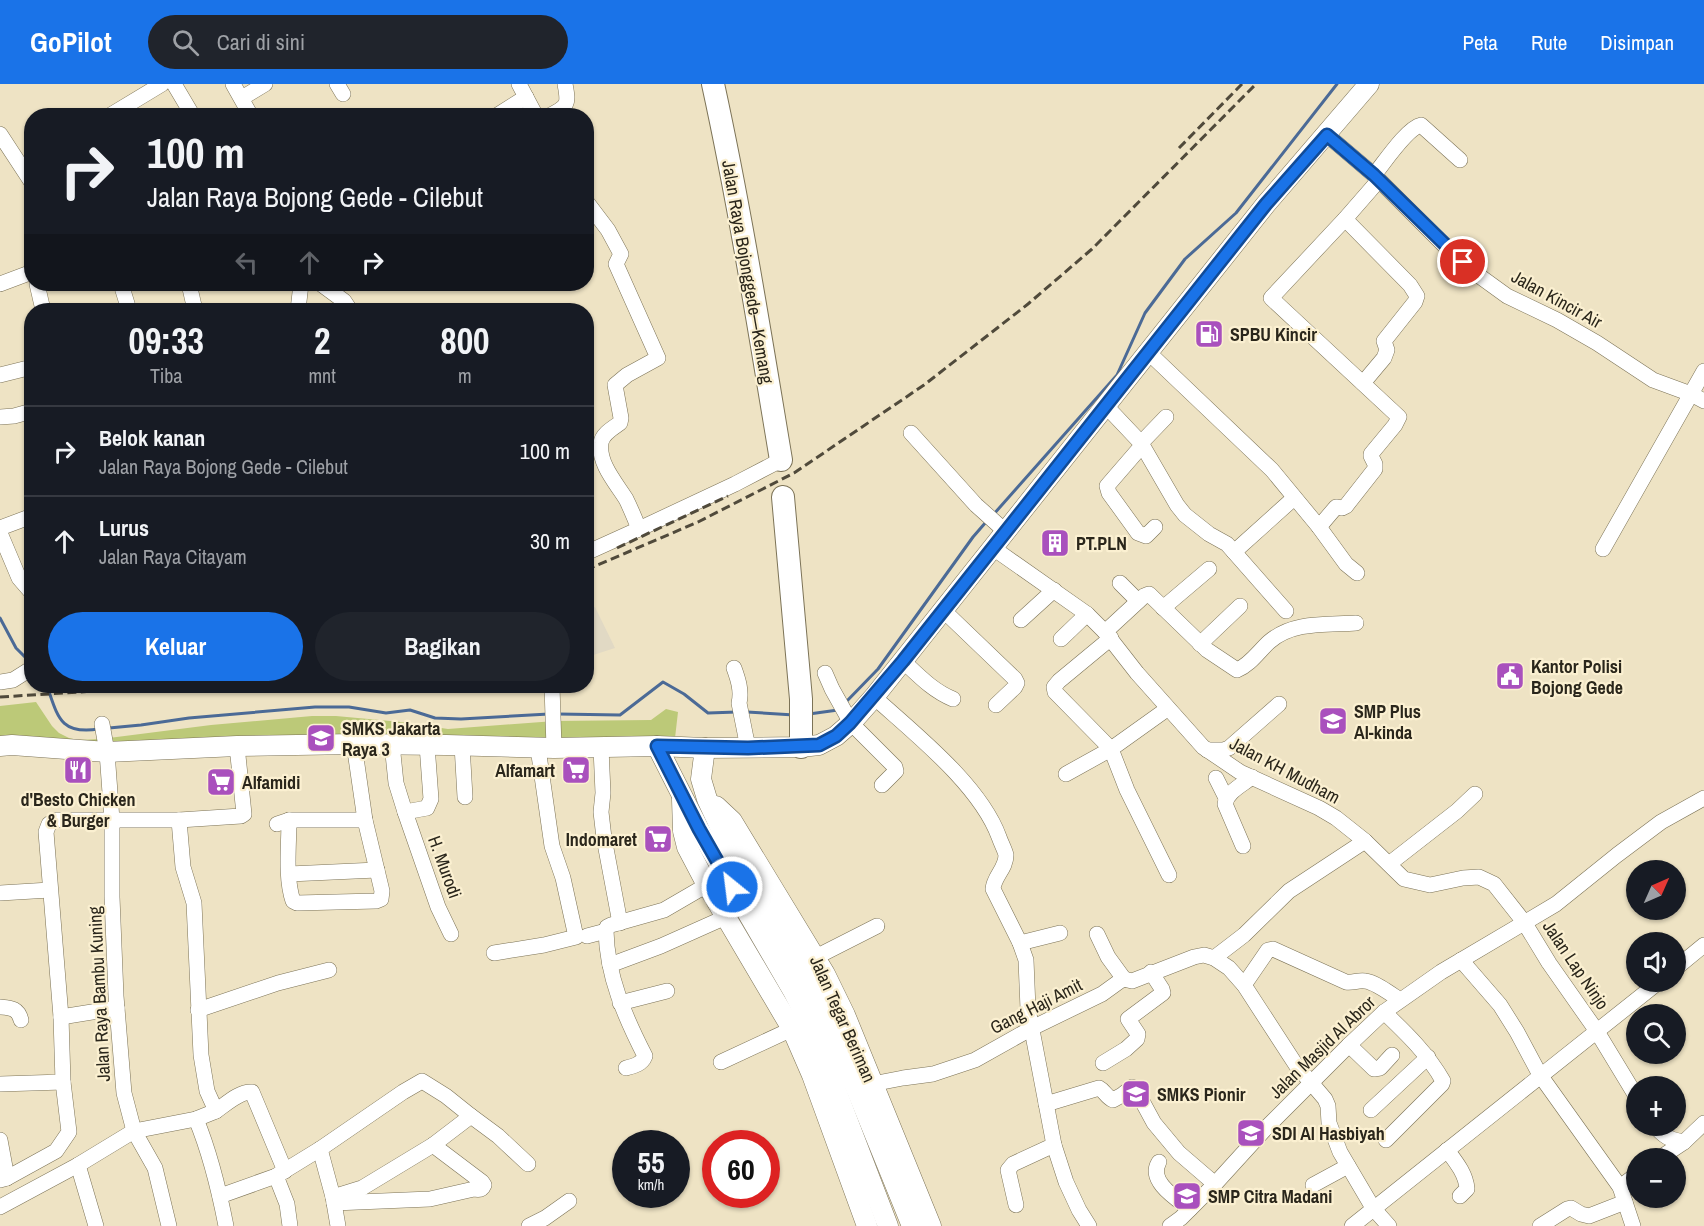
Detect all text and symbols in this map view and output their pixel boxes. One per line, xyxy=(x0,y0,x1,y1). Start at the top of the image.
search box xyxy=(148,15,568,69)
text: GoPilot xyxy=(30,23,112,61)
icon: search xyxy=(169,26,202,59)
text: Cari di sini xyxy=(217,27,305,57)
text: Peta xyxy=(1462,28,1498,57)
text: Rute xyxy=(1531,28,1567,57)
text: Disimpan xyxy=(1600,28,1674,57)
text: 100 m xyxy=(147,125,245,181)
icon: right xyxy=(48,132,126,210)
street label: Jalan Raya Bojonggede—Kemang xyxy=(716,158,780,386)
text: Jalan Raya Bojong Gede - Cilebut xyxy=(147,179,483,215)
pin xyxy=(1437,236,1488,287)
icon: arrive xyxy=(1446,245,1479,278)
icon: left xyxy=(230,246,263,279)
icon: ahead xyxy=(293,246,326,279)
icon: right xyxy=(356,246,389,279)
street label: Jalan Kincir Air xyxy=(1507,264,1607,334)
text: 09:33 xyxy=(128,317,204,365)
text: 2 xyxy=(314,317,330,365)
text: 800 xyxy=(440,317,490,365)
fuel station icon: SPBU Kincir xyxy=(1193,318,1225,350)
place label: SPBU Kincir xyxy=(1230,322,1317,347)
text: Tiba xyxy=(150,362,182,389)
text: mnt xyxy=(308,362,336,389)
text: m xyxy=(458,362,472,389)
text: Belok kanan xyxy=(99,423,205,453)
icon: right xyxy=(48,435,81,468)
text: 100 m xyxy=(520,436,570,466)
text: Jalan Raya Bojong Gede - Cilebut xyxy=(99,453,348,480)
text: Lurus xyxy=(99,513,149,543)
icon: ahead xyxy=(48,525,81,558)
text: 30 m xyxy=(530,526,570,556)
building icon: PT.PLN xyxy=(1039,527,1071,559)
place label: PT.PLN xyxy=(1076,531,1127,556)
text: Jalan Raya Citayam xyxy=(99,543,247,570)
button: Keluar xyxy=(48,612,303,681)
button: Bagikan xyxy=(315,612,570,681)
place label: Kantor Polisi Bojong Gede xyxy=(1531,654,1623,700)
public building icon: Kantor Polisi Bojong Gede xyxy=(1494,660,1526,692)
place label: SMP Plus Al-kinda xyxy=(1354,699,1421,745)
school or university icon: SMP Plus Al-kinda xyxy=(1317,705,1349,737)
place label: SMKS Jakarta Raya 3 xyxy=(342,716,441,762)
school or university icon: SMKS Jakarta Raya 3 xyxy=(305,722,337,754)
street label: Jalan KH Mudham xyxy=(1226,730,1344,810)
restaurant icon: d'Besto Chicken & Burger xyxy=(62,754,94,786)
supermarket icon: Alfamart xyxy=(560,754,592,786)
place label: Alfamart xyxy=(495,758,555,783)
supermarket icon: Alfamidi xyxy=(205,766,237,798)
place label: Alfamidi xyxy=(242,770,300,795)
place label: d'Besto Chicken & Burger xyxy=(20,787,136,833)
supermarket icon: Indomaret xyxy=(642,823,674,855)
place label: Indomaret xyxy=(566,827,637,852)
street label: H. Murodi xyxy=(422,832,468,902)
position arrow xyxy=(700,855,764,919)
north arrow xyxy=(1626,860,1686,920)
map controls xyxy=(1626,860,1686,1208)
street label: Jalan Raya Bambu Kuning xyxy=(82,905,116,1082)
street label: Jalan Lap Ninjo xyxy=(1537,915,1615,1015)
button: sound xyxy=(1626,932,1686,992)
street label: Jalan Tegar Beriman xyxy=(804,952,882,1086)
street label: Gang Haji Amit xyxy=(986,972,1086,1040)
street label: Jalan Masjid Al Abror xyxy=(1263,990,1381,1104)
button: search xyxy=(1626,1004,1686,1064)
button: + xyxy=(1626,1076,1686,1136)
school or university icon: SMKS Pionir xyxy=(1120,1078,1152,1110)
place label: SMKS Pionir xyxy=(1157,1082,1246,1107)
school or university icon: SDI Al Hasbiyah xyxy=(1235,1117,1267,1149)
place label: SDI Al Hasbiyah xyxy=(1272,1121,1385,1146)
speed limit sign: 60 xyxy=(702,1130,780,1208)
text: 55 xyxy=(637,1142,665,1182)
button: − xyxy=(1626,1148,1686,1208)
text: km/h xyxy=(638,1174,664,1195)
school or university icon: SMP Citra Madani xyxy=(1171,1180,1203,1212)
place label: SMP Citra Madani xyxy=(1208,1184,1332,1209)

